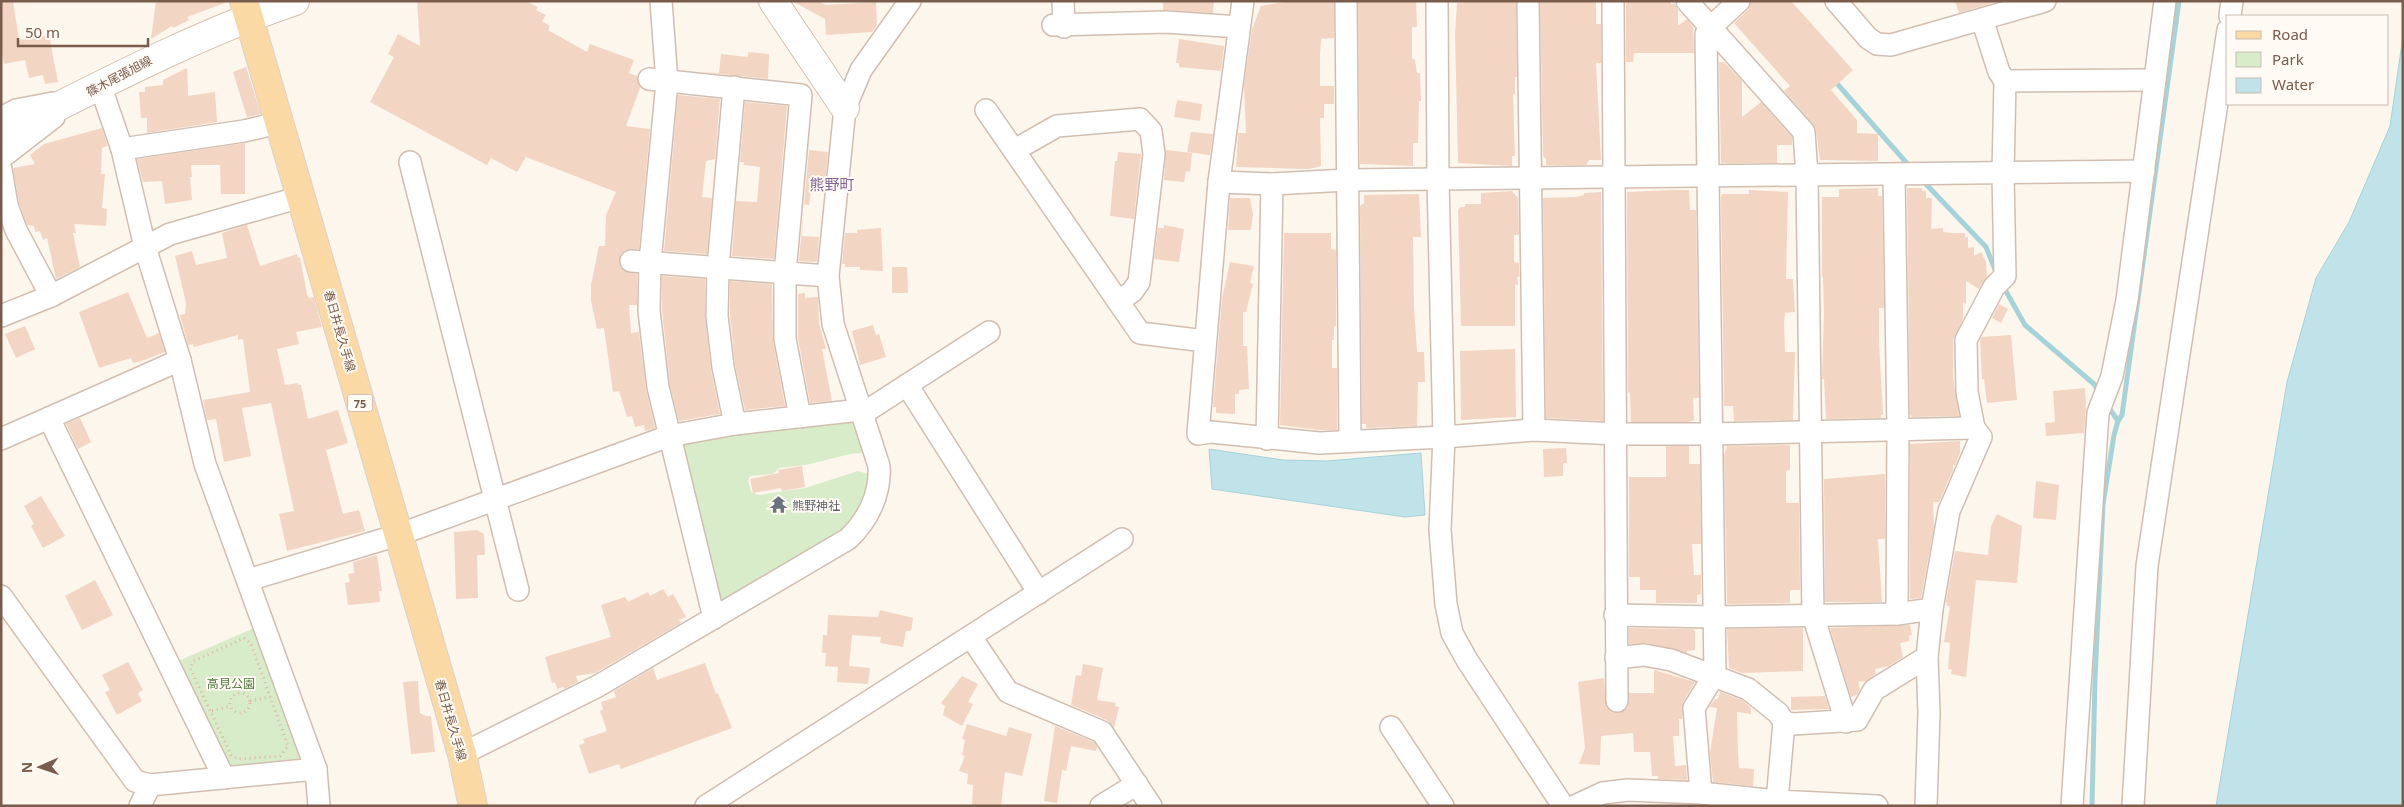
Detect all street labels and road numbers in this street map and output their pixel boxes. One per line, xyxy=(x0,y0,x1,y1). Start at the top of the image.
street label: 篠木尾張旭線 xyxy=(83,52,155,100)
street label: 春日井長久手線 xyxy=(320,288,360,374)
road number: 75 xyxy=(348,394,372,412)
street label: 春日井長久手線 xyxy=(431,677,471,763)

